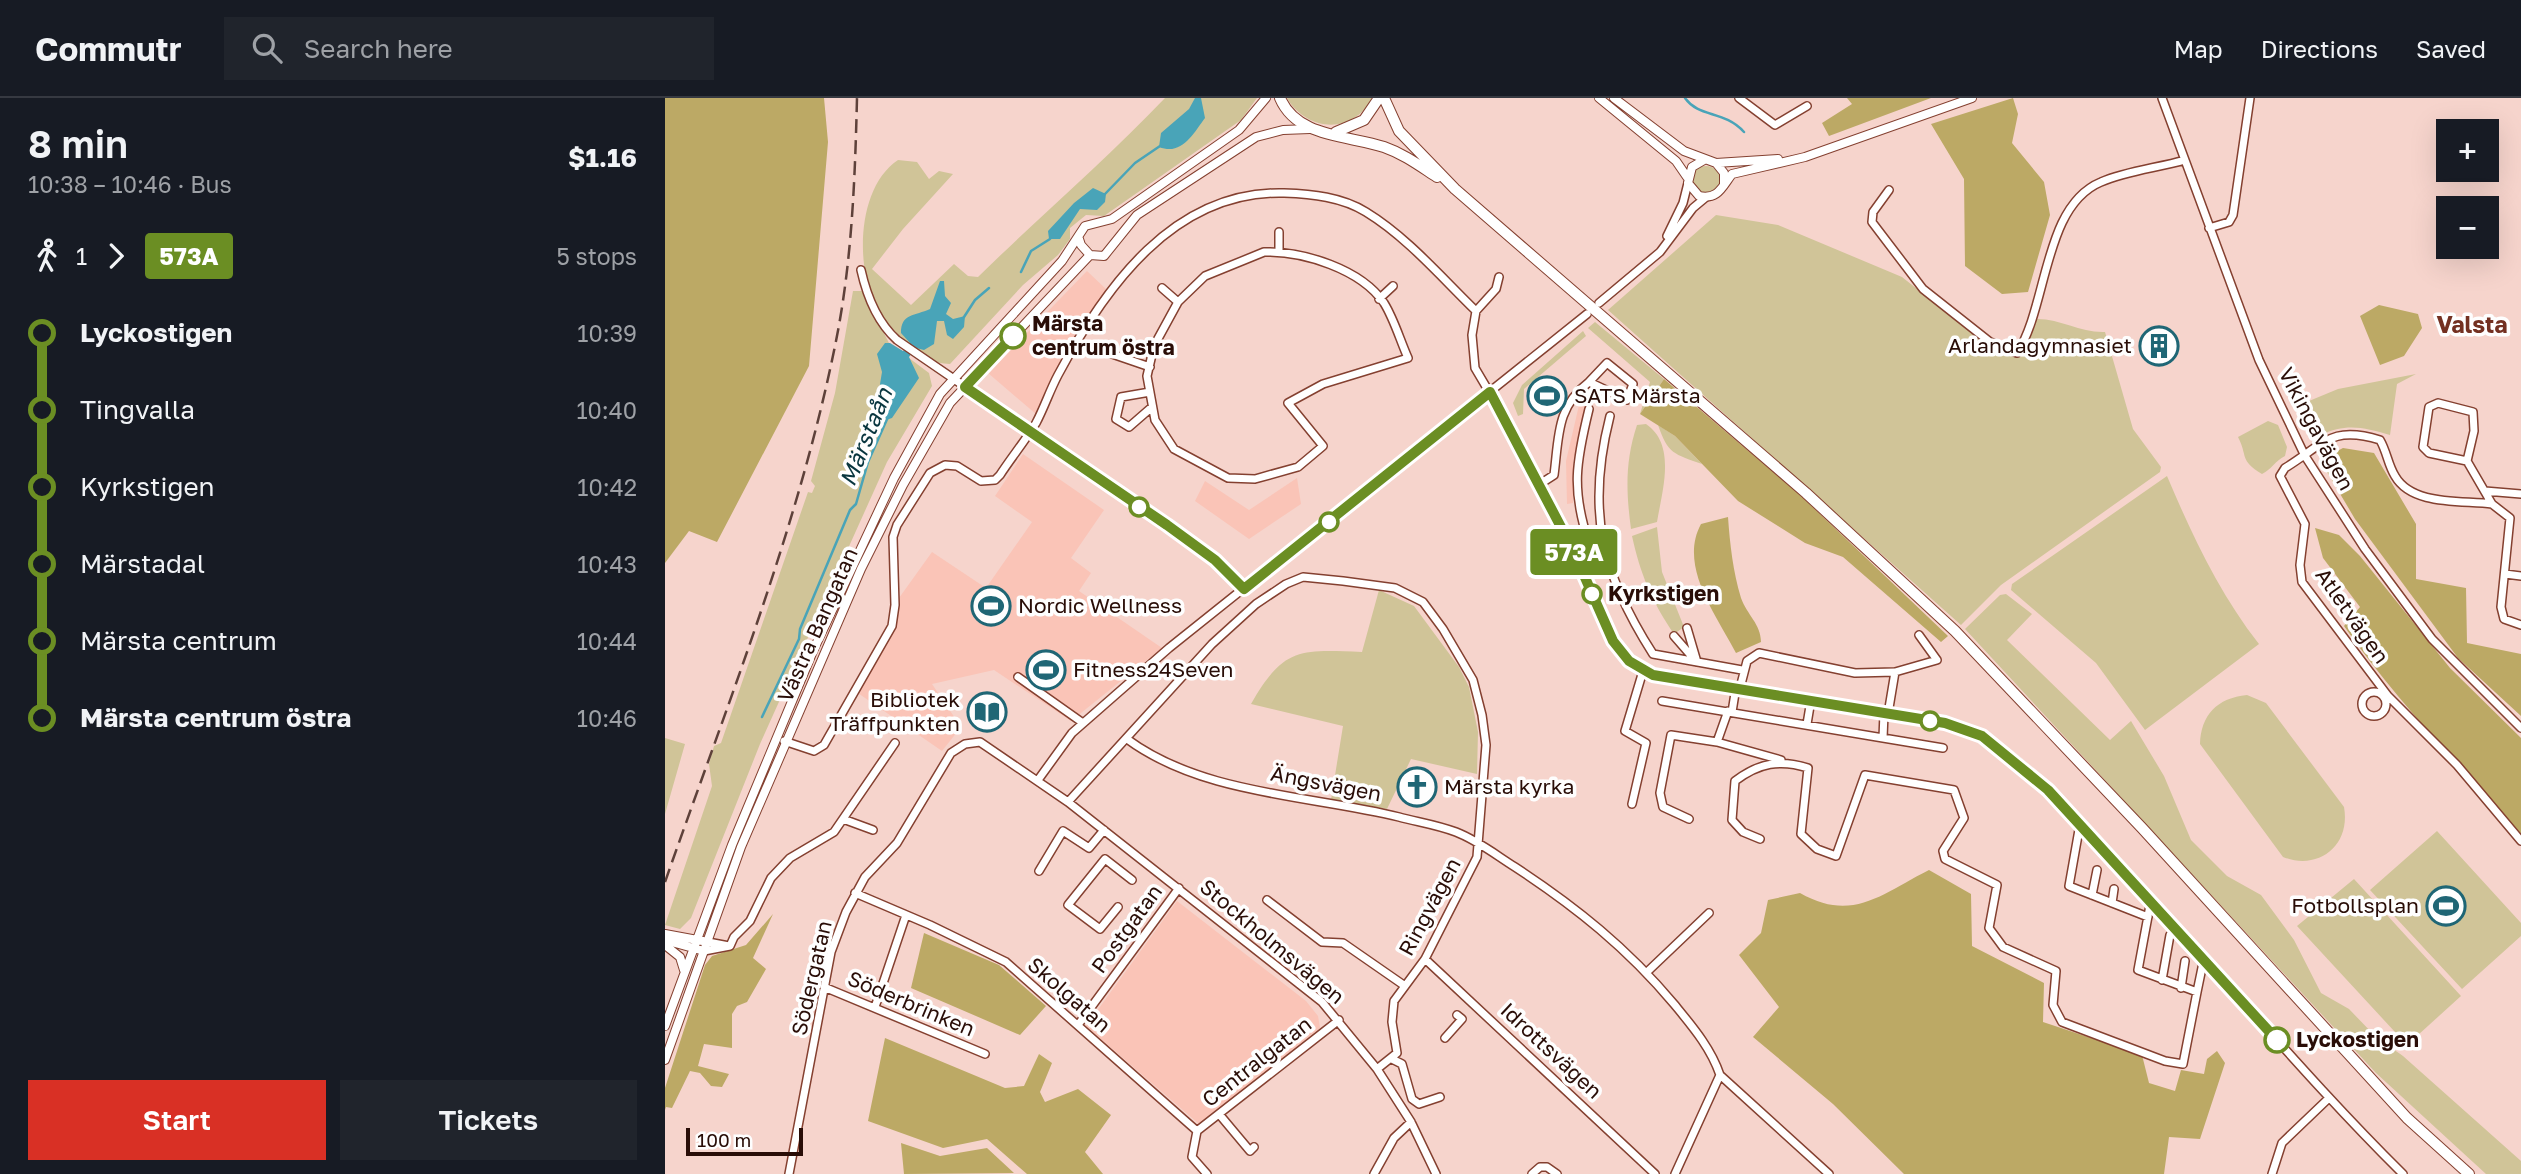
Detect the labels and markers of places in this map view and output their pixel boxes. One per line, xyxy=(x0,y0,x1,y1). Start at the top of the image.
place label: Märsta centrum östra xyxy=(1032,310,1175,360)
marker: Märsta centrum östra xyxy=(1000,323,1026,349)
building icon: Arlandagymnasiet xyxy=(2138,325,2180,367)
place label: Arlandagymnasiet xyxy=(1948,332,2132,358)
sports icon: SATS Märsta xyxy=(1526,375,1568,417)
place label: SATS Märsta xyxy=(1574,382,1701,408)
unlabelled marker xyxy=(1129,497,1149,517)
unlabelled marker xyxy=(1319,512,1339,532)
place label: Kyrkstigen xyxy=(1608,580,1719,606)
marker: Kyrkstigen xyxy=(1582,584,1602,604)
sports icon: Nordic Wellness xyxy=(970,585,1012,627)
place label: Nordic Wellness xyxy=(1018,592,1182,618)
sports icon: Fitness24Seven xyxy=(1025,649,1067,691)
place label: Fitness24Seven xyxy=(1073,656,1234,682)
place label: Bibliotek Träffpunkten xyxy=(829,686,960,736)
library icon: Bibliotek Träffpunkten xyxy=(966,691,1008,733)
unlabelled marker xyxy=(1920,711,1940,731)
church icon: Märsta kyrka xyxy=(1396,766,1438,808)
place label: Märsta kyrka xyxy=(1444,773,1574,799)
sports icon: Fotbollsplan xyxy=(2425,885,2467,927)
place label: Fotbollsplan xyxy=(2291,892,2419,918)
place label: Lyckostigen xyxy=(2296,1026,2419,1052)
marker: Lyckostigen xyxy=(2264,1027,2290,1053)

